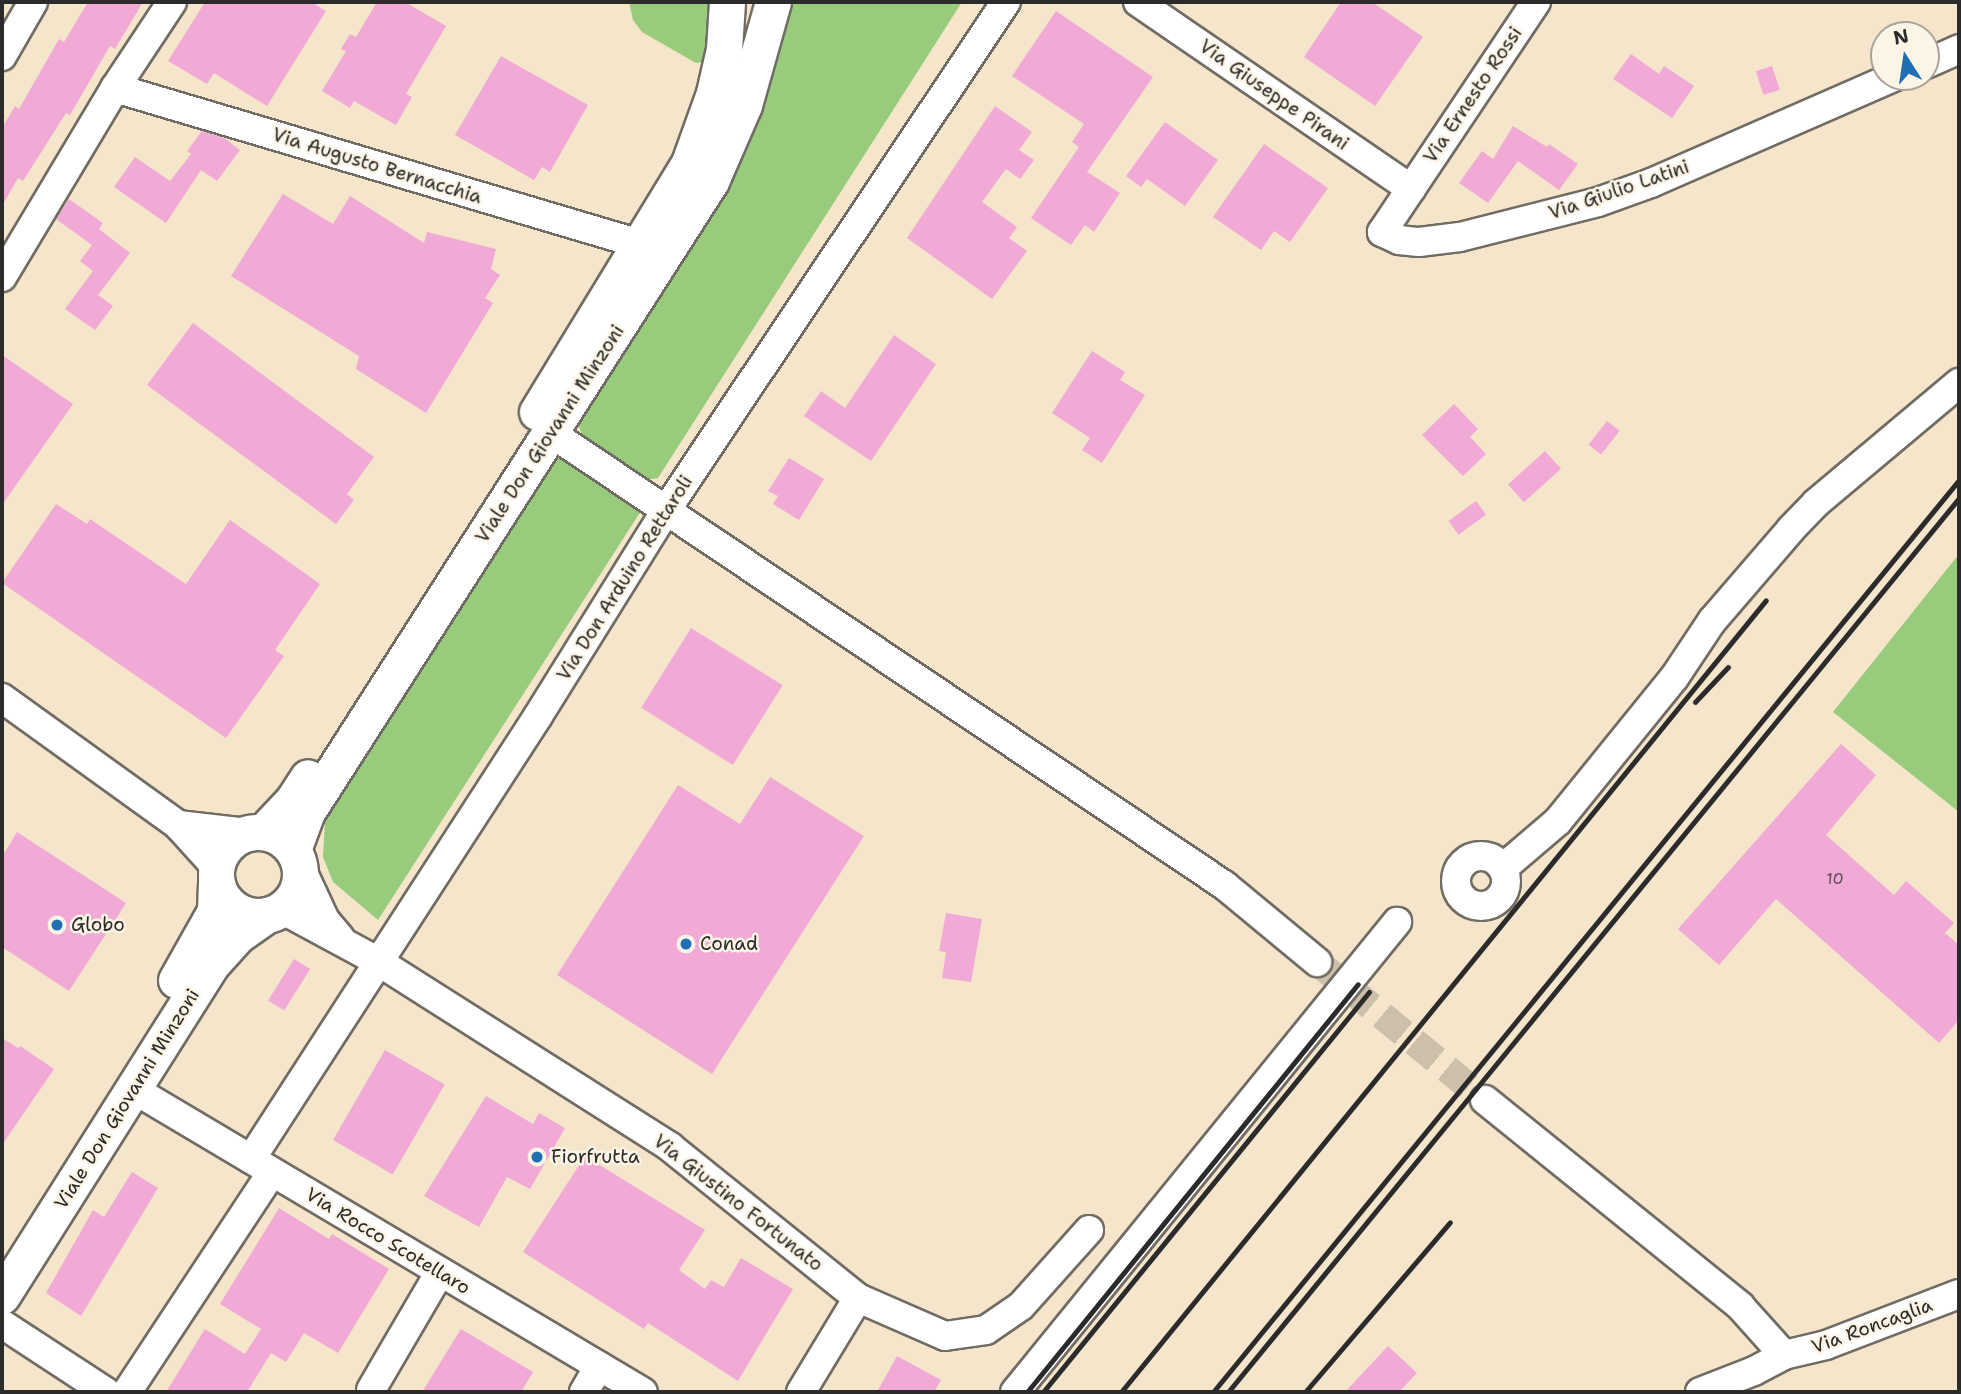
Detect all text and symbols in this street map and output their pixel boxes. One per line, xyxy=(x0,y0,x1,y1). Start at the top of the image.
north arrow xyxy=(1870,21,1940,91)
street label: Via Ernesto Rossi xyxy=(1419,22,1527,168)
text: N xyxy=(1891,23,1911,51)
street label: Via Giuseppe Pirani xyxy=(1195,35,1353,155)
street label: Via Augusto Bernacchia xyxy=(270,123,484,209)
street label: Via Giulio Latini xyxy=(1546,155,1692,225)
street label: Viale Don Giovanni Minzoni xyxy=(471,321,629,547)
street label: Via Don Arduino Rettaroli xyxy=(552,471,698,685)
house number: 10 xyxy=(1826,869,1844,889)
place label: Globo xyxy=(71,914,125,936)
marker: Globo xyxy=(49,917,65,933)
place label: Conad xyxy=(700,933,758,955)
marker: Conad xyxy=(678,936,694,952)
street label: Viale Don Giovanni Minzoni xyxy=(50,985,204,1213)
street label: Via Giustino Fortunato xyxy=(649,1130,827,1276)
place label: Fiorfrutta xyxy=(551,1146,640,1168)
marker: Fiorfrutta xyxy=(529,1149,545,1165)
street label: Via Rocco Scotellaro xyxy=(302,1183,474,1299)
street label: Via Roncaglia xyxy=(1809,1294,1935,1358)

